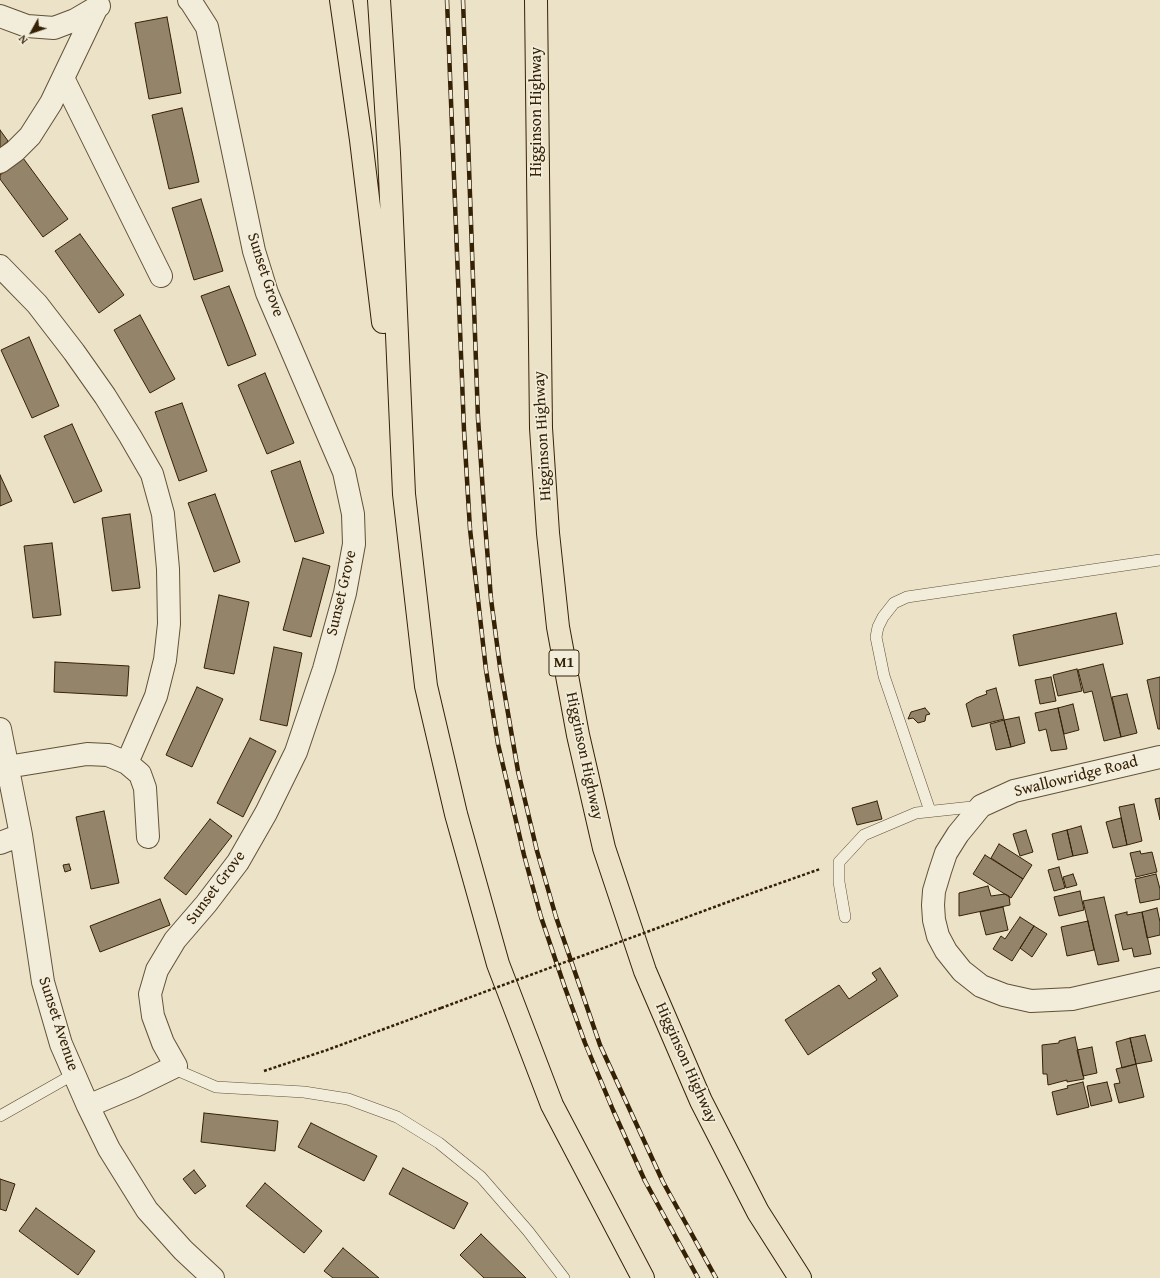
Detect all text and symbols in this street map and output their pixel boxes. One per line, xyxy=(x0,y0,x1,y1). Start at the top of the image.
north arrow xyxy=(12,12,52,52)
text: N xyxy=(14,32,31,48)
street label: Higginson Highway xyxy=(527,47,547,177)
street label: Sunset Grove xyxy=(242,231,288,319)
street label: Higginson Highway xyxy=(530,370,556,502)
street label: Sunset Grove xyxy=(323,548,361,638)
road number: M1 xyxy=(549,650,579,676)
street label: Higginson Highway xyxy=(561,690,607,822)
street label: Swallowridge Road xyxy=(1012,752,1140,802)
street label: Sunset Grove xyxy=(182,847,250,929)
street label: Sunset Avenue xyxy=(34,975,82,1073)
street label: Higginson Highway xyxy=(651,1000,721,1126)

